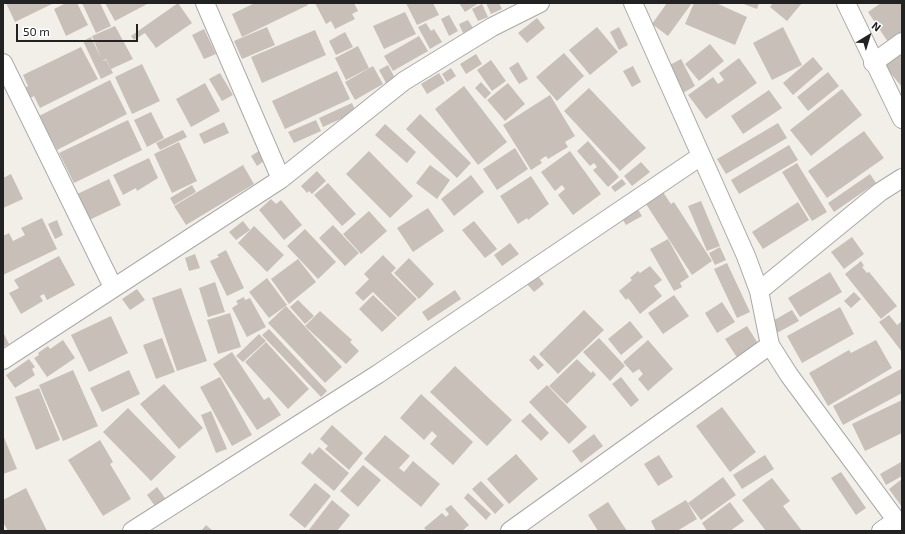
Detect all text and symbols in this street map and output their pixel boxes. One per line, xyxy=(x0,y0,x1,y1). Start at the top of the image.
scale bar xyxy=(18,16,140,42)
north arrow xyxy=(849,16,889,56)
text: N xyxy=(870,19,884,34)
text: 50 m xyxy=(23,24,50,38)

